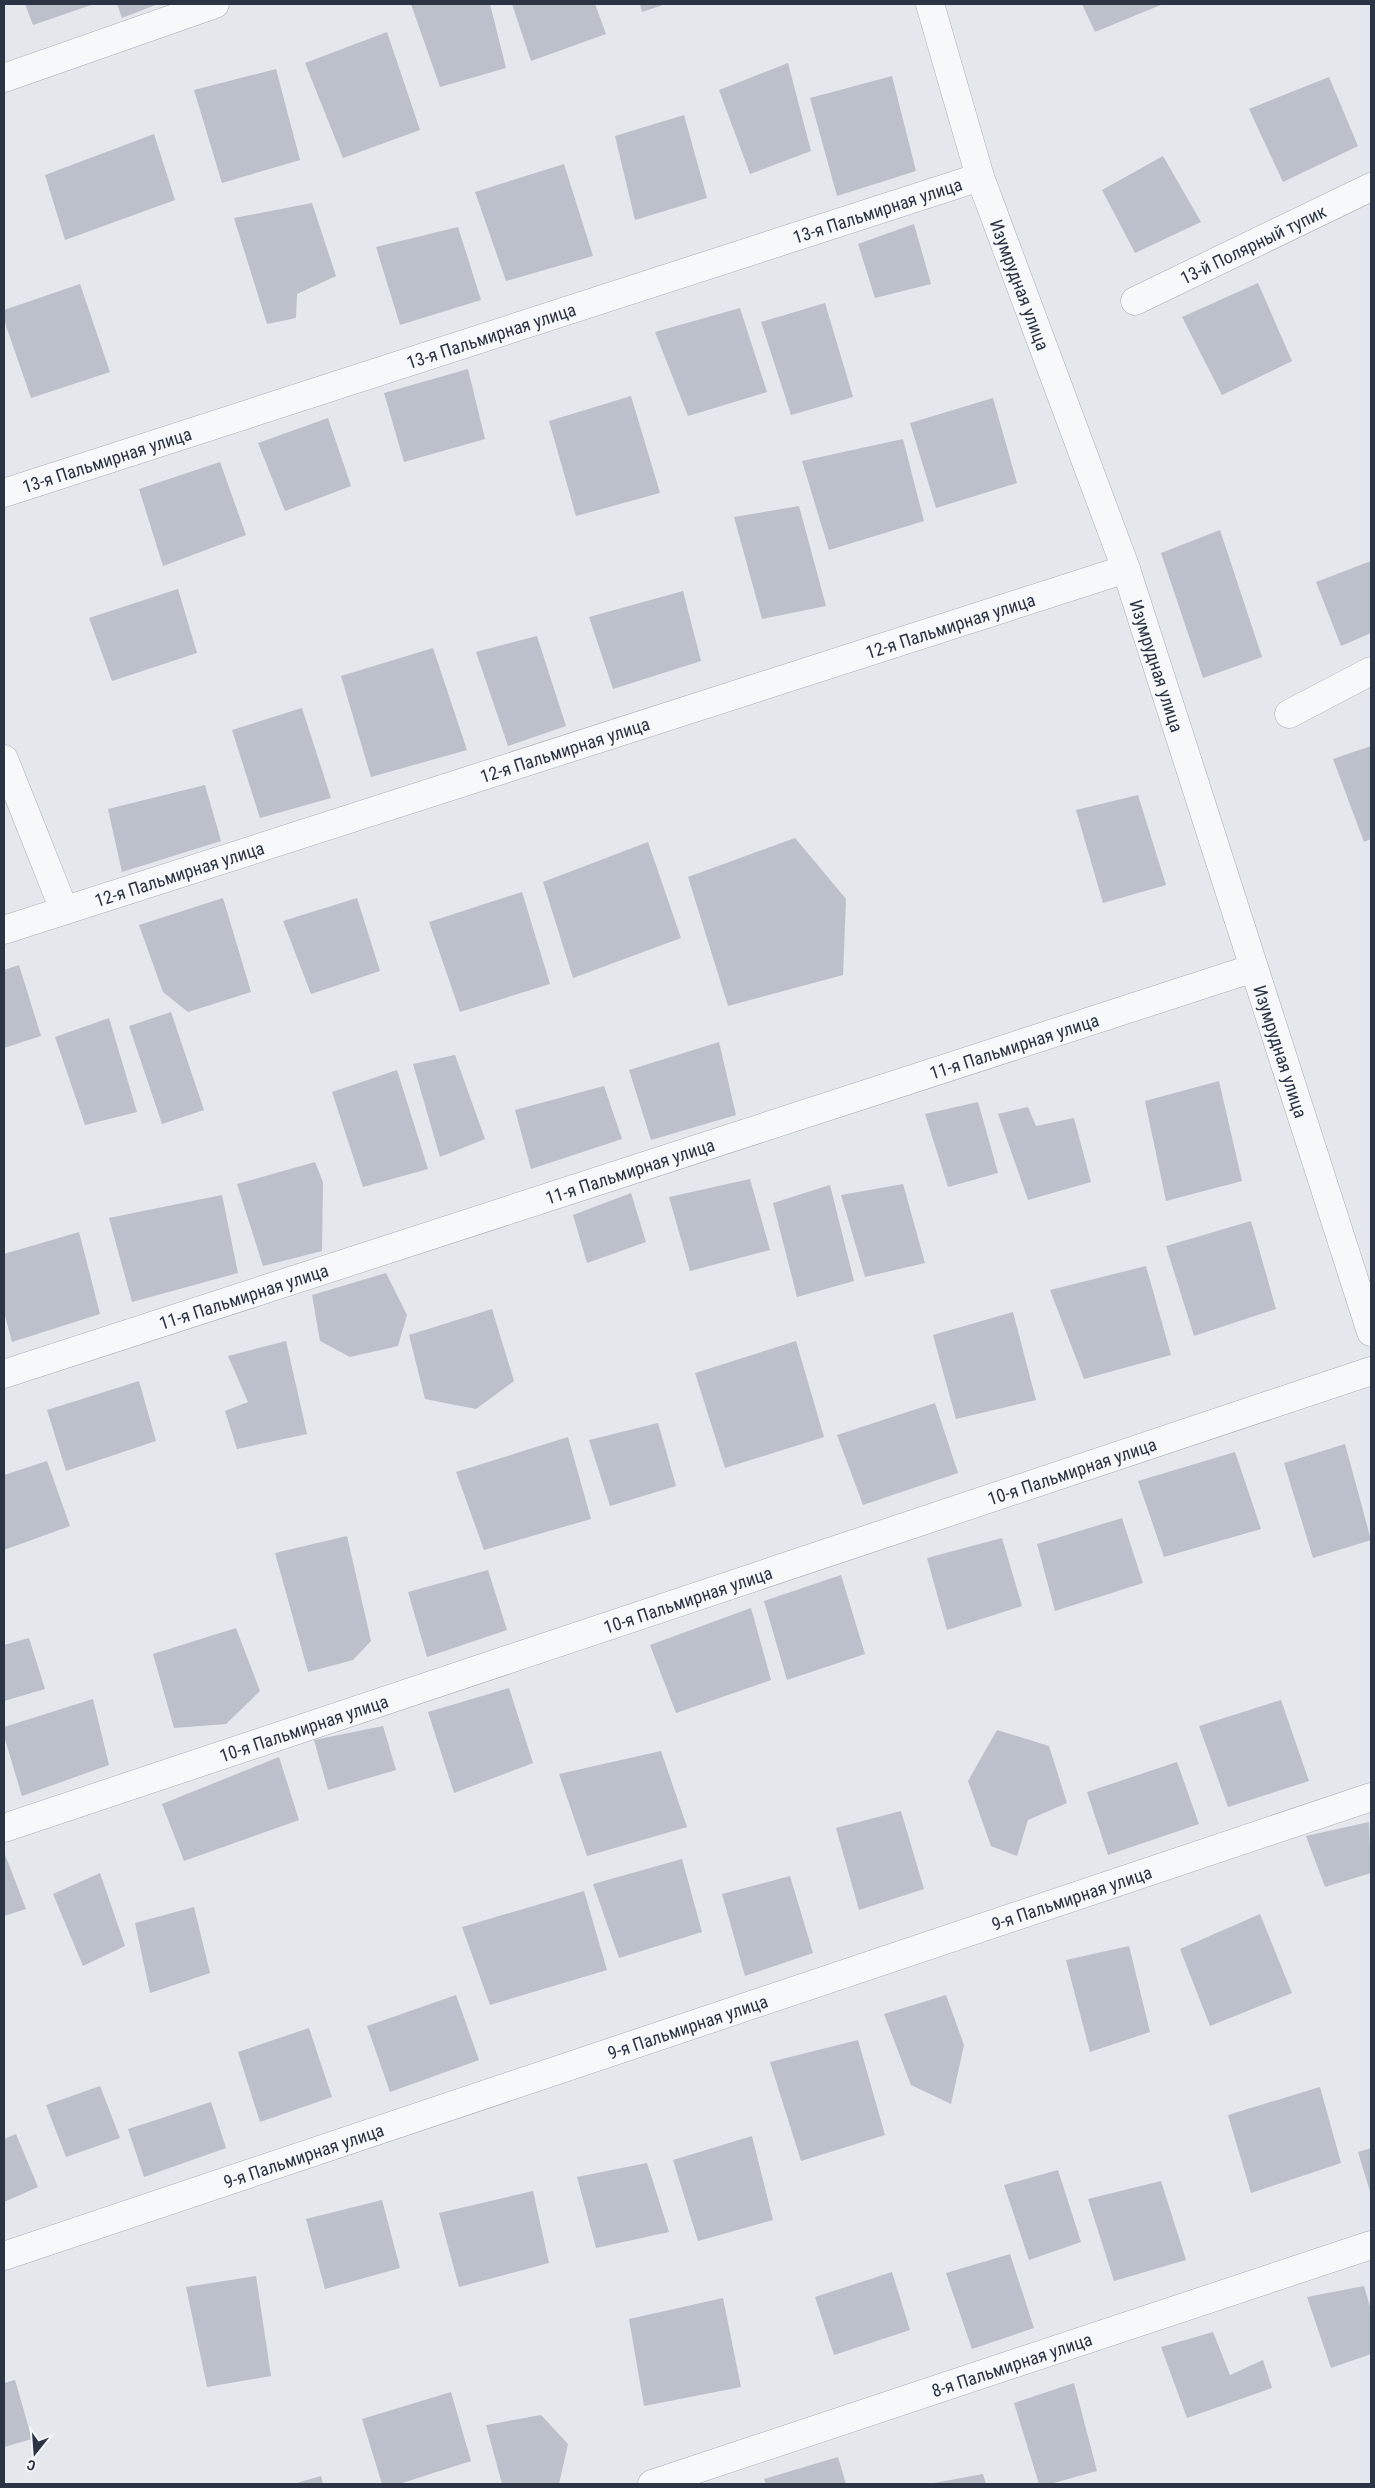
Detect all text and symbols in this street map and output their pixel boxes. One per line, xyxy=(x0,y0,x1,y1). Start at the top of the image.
street label: 13-я Пальмирная улица xyxy=(790,173,965,247)
street label: 13-й Полярный тупик xyxy=(1177,200,1330,288)
street label: Изумрудная улица xyxy=(986,216,1054,353)
street label: 13-я Пальмирная улица xyxy=(404,298,578,372)
street label: 13-я Пальмирная улица xyxy=(20,423,194,497)
street label: 12-я Пальмирная улица xyxy=(863,589,1037,663)
street label: Изумрудная улица xyxy=(1126,597,1188,735)
street label: 12-я Пальмирная улица xyxy=(477,713,652,787)
street label: 12-я Пальмирная улица xyxy=(92,837,266,911)
street label: Изумрудная улица xyxy=(1250,982,1312,1120)
street label: 11-я Пальмирная улица xyxy=(927,1009,1101,1083)
street label: 11-я Пальмирная улица xyxy=(543,1133,717,1208)
street label: 11-я Пальмирная улица xyxy=(156,1259,331,1333)
street label: 10-я Пальмирная улица xyxy=(985,1433,1159,1509)
street label: 10-я Пальмирная улица xyxy=(601,1561,775,1637)
street label: 10-я Пальмирная улица xyxy=(217,1690,391,1766)
street label: 9-я Пальмирная улица xyxy=(989,1861,1154,1934)
street label: 9-я Пальмирная улица xyxy=(605,1990,770,2063)
street label: 9-я Пальмирная улица xyxy=(221,2119,386,2192)
street label: 8-я Пальмирная улица xyxy=(929,2328,1095,2401)
north arrow xyxy=(10,2428,60,2478)
text: С xyxy=(25,2457,37,2474)

